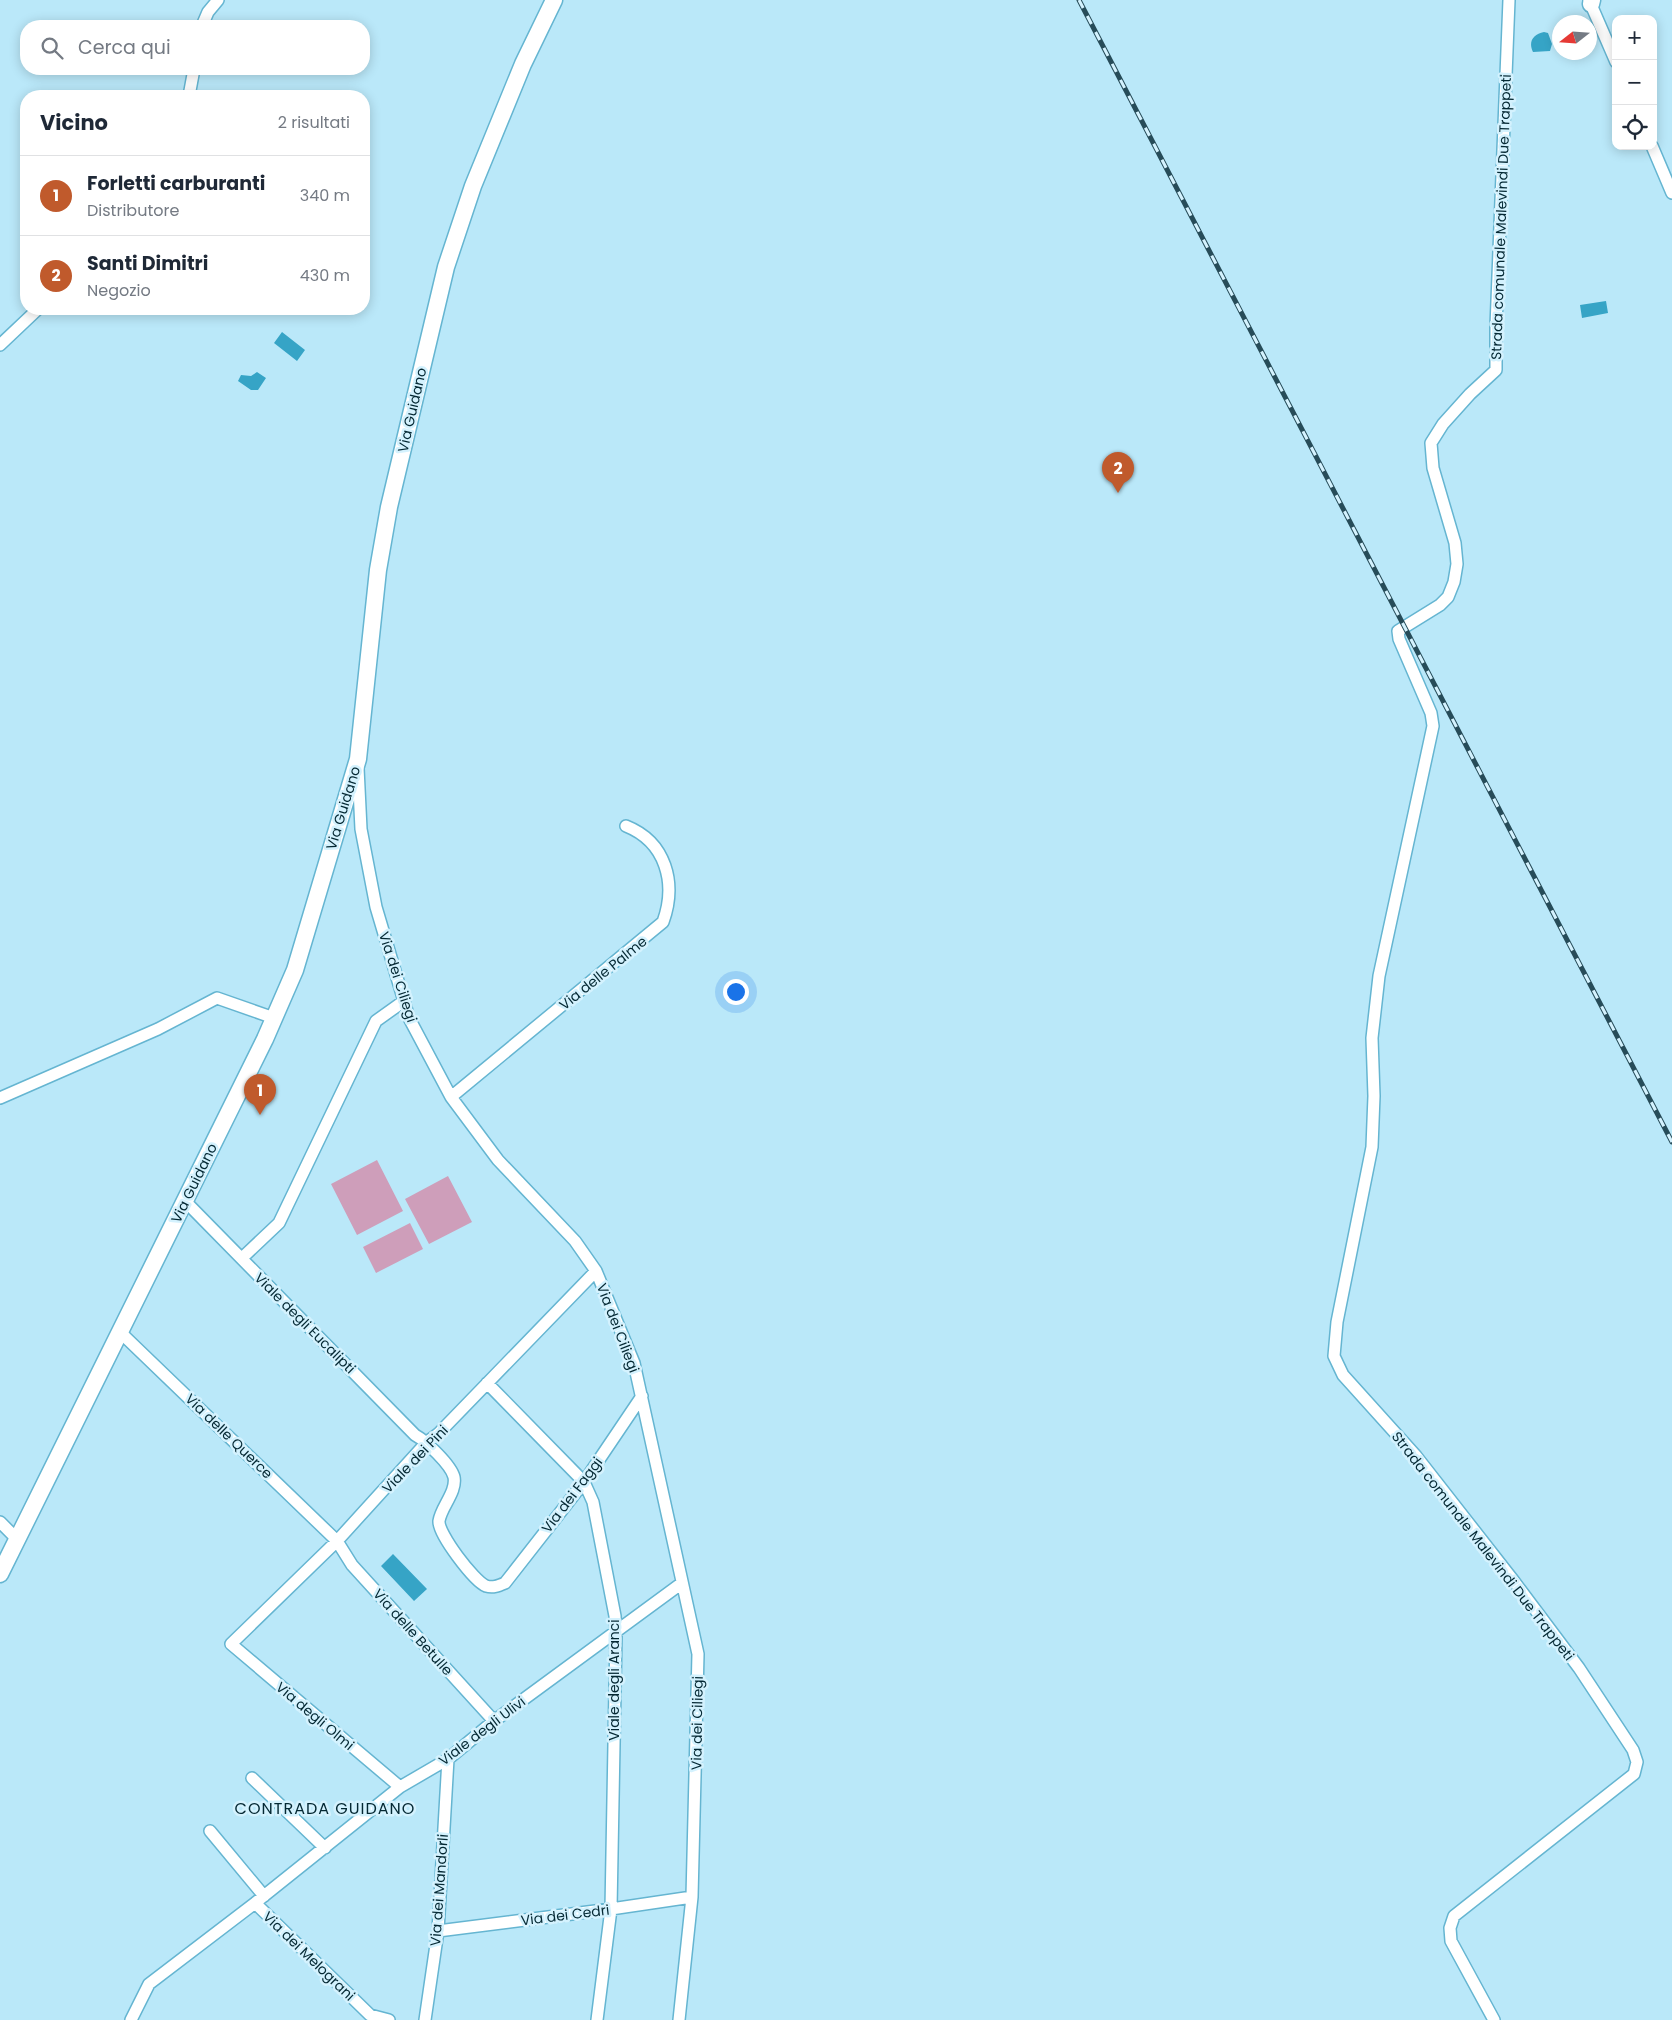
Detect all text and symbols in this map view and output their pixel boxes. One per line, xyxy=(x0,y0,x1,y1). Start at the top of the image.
north arrow xyxy=(1552,15,1597,60)
map controls xyxy=(1612,15,1657,150)
button: + xyxy=(1612,15,1657,60)
search box xyxy=(20,20,370,75)
icon: search xyxy=(38,34,66,62)
text: Cerca qui xyxy=(78,34,171,61)
button: − xyxy=(1612,60,1657,105)
street label: Strada comunale Malevindi Due Trappeti xyxy=(1486,74,1516,360)
button: locate xyxy=(1612,105,1657,150)
text: Vicino xyxy=(40,108,108,137)
text: 2 risultati xyxy=(278,111,350,134)
text: Forletti carburanti xyxy=(87,170,265,197)
text: 1 xyxy=(53,184,59,207)
text: 340 m xyxy=(300,184,350,207)
text: Distributore xyxy=(87,199,179,222)
text: Santi Dimitri xyxy=(87,250,208,277)
text: 2 xyxy=(51,264,61,287)
text: 430 m xyxy=(300,264,350,287)
text: Negozio xyxy=(87,279,151,302)
street label: Via Guidano xyxy=(393,366,431,454)
pin: 2 xyxy=(1102,452,1134,493)
street label: Via Guidano xyxy=(321,764,365,852)
street label: Via dei Ciliegi xyxy=(374,929,422,1025)
street label: Via delle Palme xyxy=(555,931,651,1015)
your location xyxy=(723,979,749,1005)
pin: 1 xyxy=(244,1074,276,1115)
street label: Via Guidano xyxy=(166,1140,222,1226)
street label: Viale degli Eucalipti xyxy=(250,1268,360,1378)
street label: Via dei Ciliegi xyxy=(592,1280,644,1376)
street label: Via delle Querce xyxy=(181,1389,277,1483)
street label: Viale dei Pini xyxy=(377,1421,453,1497)
street label: Strada comunale Malevindi Due Trappeti xyxy=(1387,1427,1579,1665)
street label: Via dei Faggi xyxy=(537,1453,607,1537)
street label: Via delle Betulle xyxy=(369,1584,458,1680)
street label: Viale degli Aranci xyxy=(604,1619,624,1741)
street label: Via dei Ciliegi xyxy=(686,1676,708,1770)
street label: Via degli Olmi xyxy=(272,1677,358,1755)
street label: Viale degli Ulivi xyxy=(434,1692,530,1770)
district label: CONTRADA GUIDANO xyxy=(235,1797,415,1820)
street label: Via dei Mandorli xyxy=(425,1833,453,1947)
street label: Via dei Cedri xyxy=(520,1900,610,1930)
street label: Via dei Melograni xyxy=(258,1907,360,2005)

